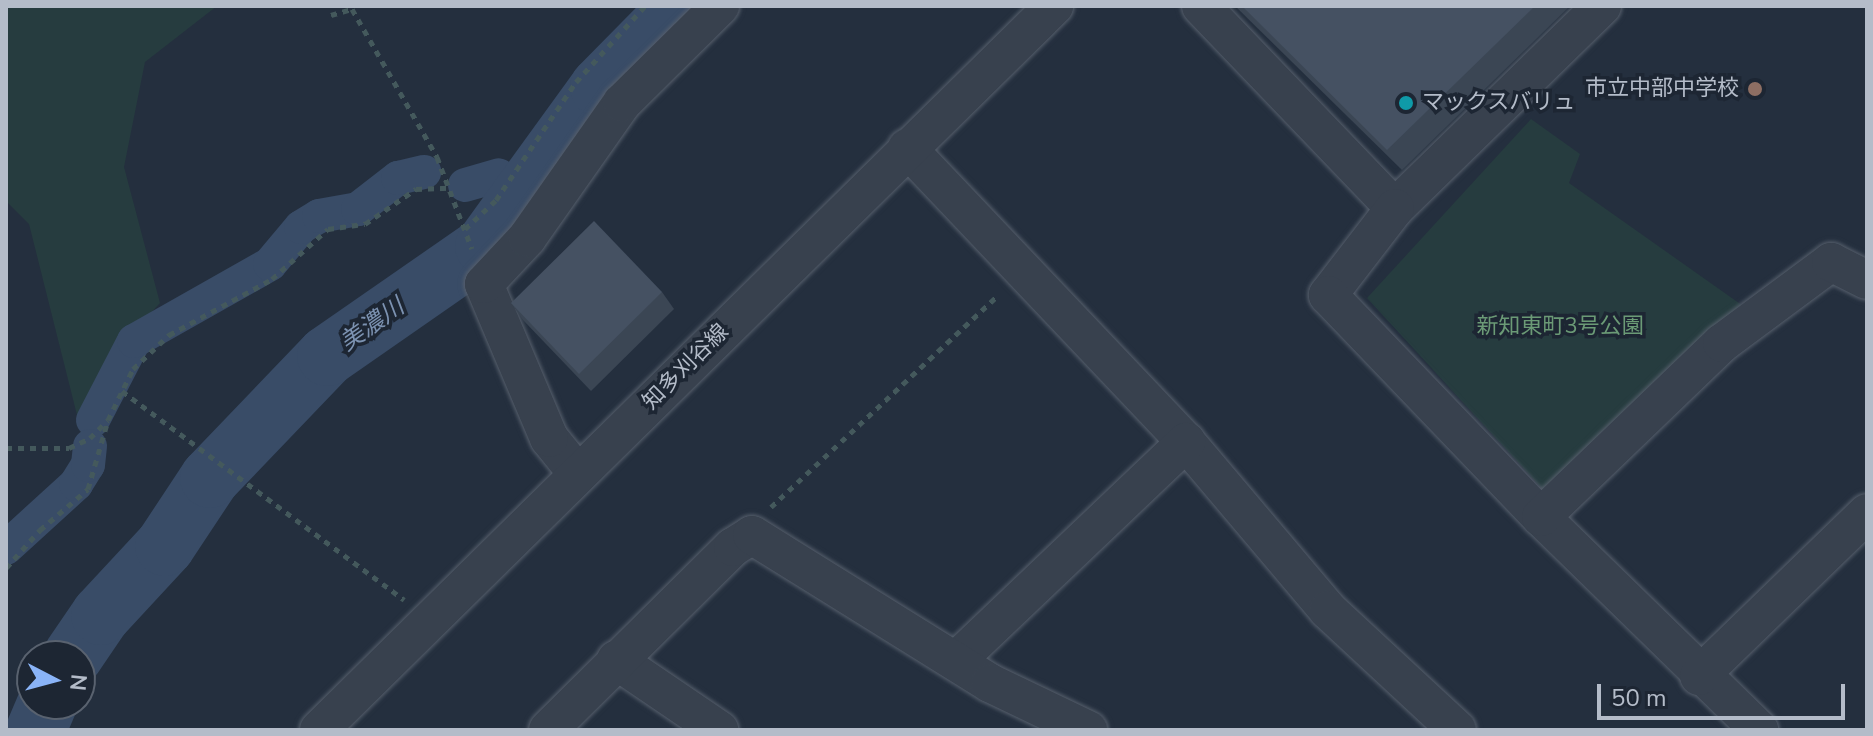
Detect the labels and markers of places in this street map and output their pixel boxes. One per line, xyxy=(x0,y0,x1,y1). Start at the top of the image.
place label: 市立中部中学校 xyxy=(1585,76,1739,102)
marker: 市立中部中学校 xyxy=(1746,80,1764,98)
place label: マックスバリュ xyxy=(1422,90,1576,116)
marker: マックスバリュ xyxy=(1397,94,1415,112)

